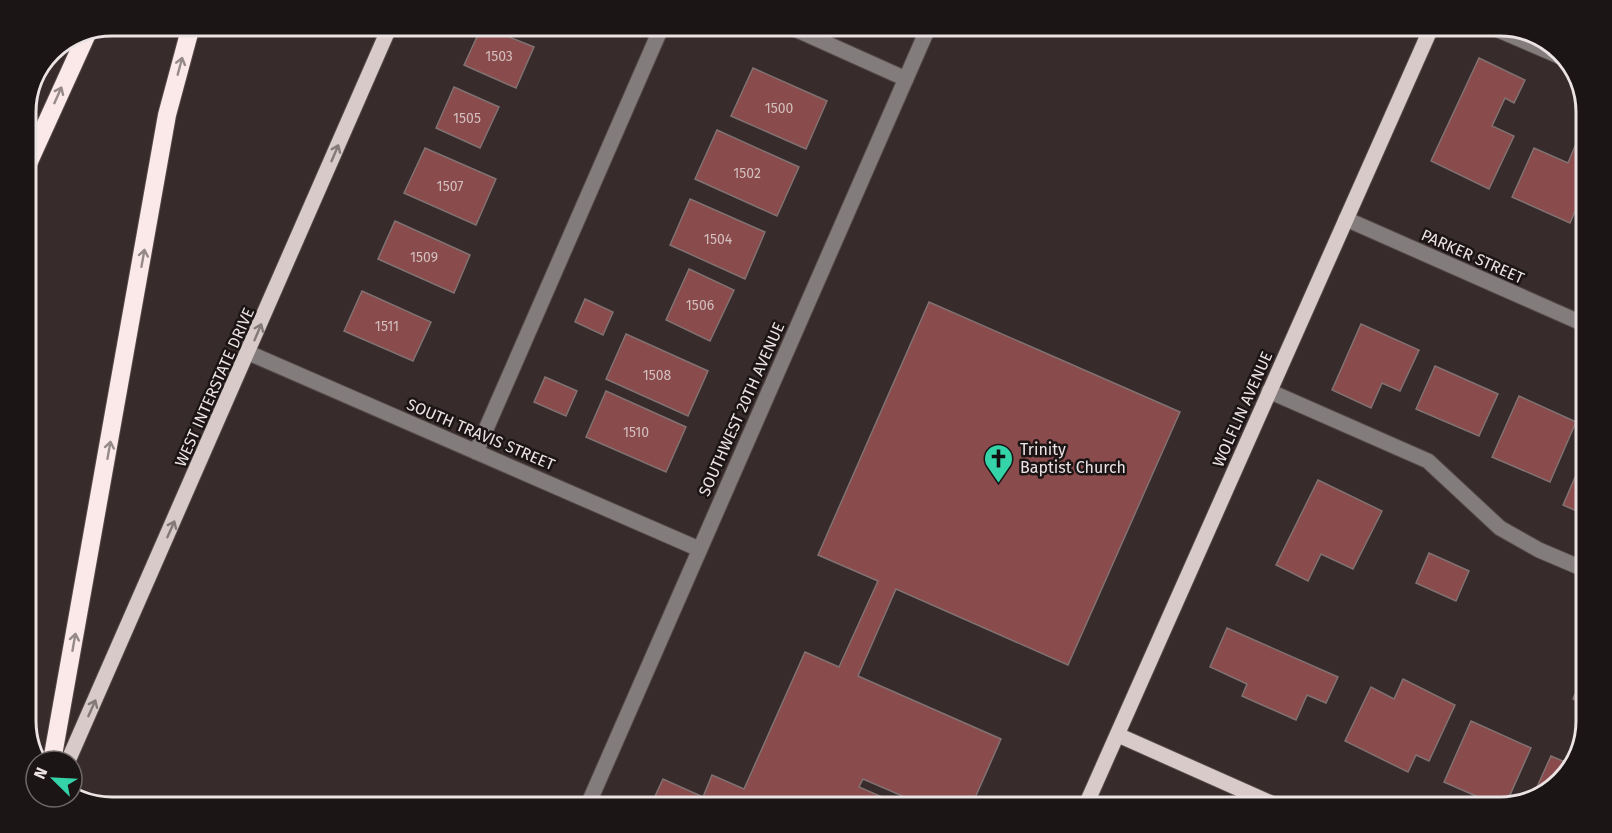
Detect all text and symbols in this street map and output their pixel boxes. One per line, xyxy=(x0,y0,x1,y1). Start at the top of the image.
house number: 1503 xyxy=(485,48,513,65)
one-way arrow xyxy=(175,57,187,76)
one-way arrow xyxy=(52,86,64,104)
house number: 1500 xyxy=(765,100,794,117)
house number: 1505 xyxy=(453,110,481,127)
one-way arrow xyxy=(330,144,342,162)
house number: 1502 xyxy=(733,165,761,182)
house number: 1507 xyxy=(437,178,463,195)
street label: PARKER STREET xyxy=(1418,225,1528,288)
house number: 1504 xyxy=(704,231,733,248)
one-way arrow xyxy=(138,248,149,268)
house number: 1509 xyxy=(410,249,438,266)
house number: 1506 xyxy=(686,297,714,314)
street label: WEST INTERSTATE DRIVE xyxy=(171,305,258,470)
house number: 1511 xyxy=(375,318,399,335)
street label: SOUTHWEST 20TH AVENUE xyxy=(694,319,788,499)
one-way arrow xyxy=(253,323,264,341)
street label: WOLFLIN AVENUE xyxy=(1208,348,1276,470)
house number: 1508 xyxy=(643,367,672,384)
street label: SOUTH TRAVIS STREET xyxy=(404,395,558,475)
house number: 1510 xyxy=(623,424,649,441)
one-way arrow xyxy=(104,440,115,460)
place label: Trinity Baptist Church xyxy=(1020,440,1126,477)
church icon: Trinity Baptist Church xyxy=(983,442,1015,484)
one-way arrow xyxy=(165,521,177,539)
one-way arrow xyxy=(69,632,80,652)
one-way arrow xyxy=(86,699,98,717)
north arrow xyxy=(24,749,84,809)
text: N xyxy=(30,764,52,782)

